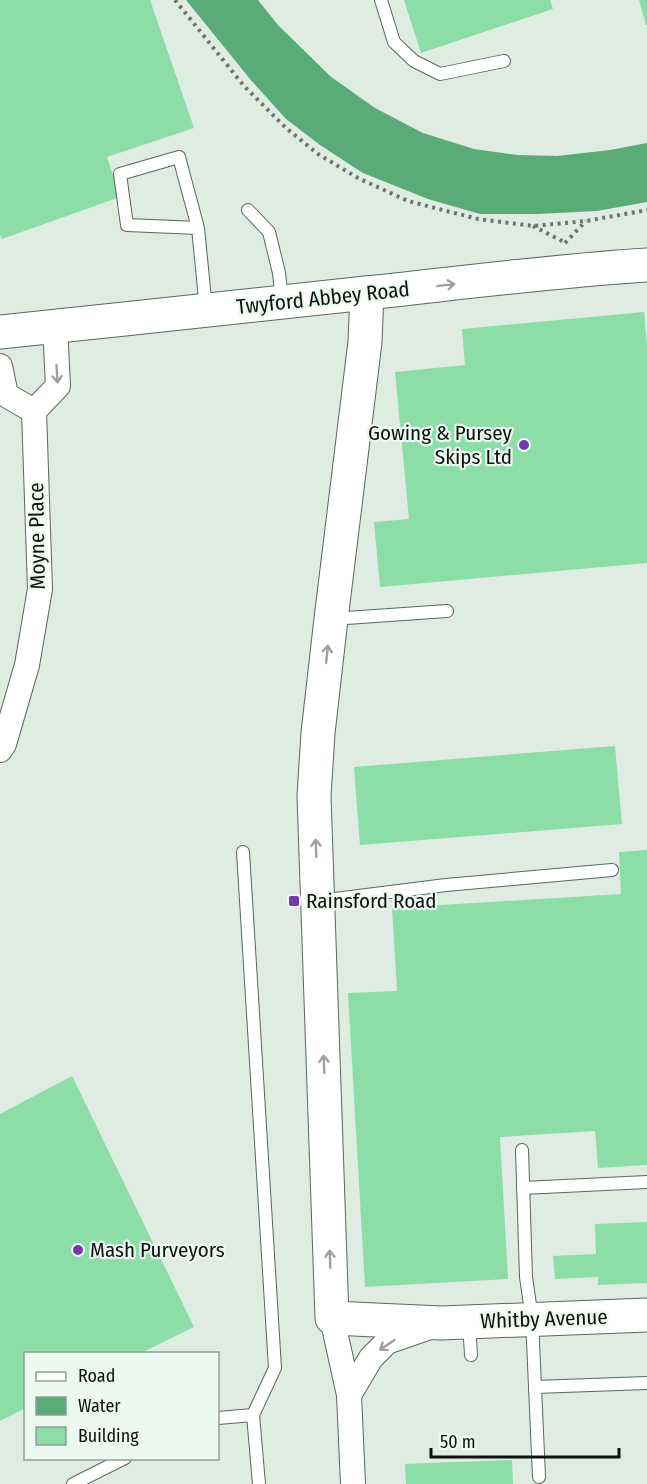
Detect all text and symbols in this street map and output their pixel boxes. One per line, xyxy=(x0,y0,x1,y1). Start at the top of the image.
street label: Twyford Abbey Road xyxy=(235,276,411,320)
one-way arrow xyxy=(435,279,455,290)
one-way arrow xyxy=(52,363,63,383)
place label: Gowing & Pursey Skips Ltd xyxy=(368,420,513,470)
marker: Gowing & Pursey Skips Ltd xyxy=(517,438,531,452)
street label: Moyne Place xyxy=(23,482,51,590)
one-way arrow xyxy=(322,645,333,664)
one-way arrow xyxy=(310,839,322,859)
place label: Rainsford Road xyxy=(306,888,437,914)
marker: Rainsford Road xyxy=(287,894,301,908)
one-way arrow xyxy=(318,1055,329,1075)
place label: Mash Purveyors xyxy=(90,1237,225,1263)
marker: Mash Purveyors xyxy=(71,1243,85,1257)
one-way arrow xyxy=(325,1250,336,1270)
street label: Whitby Avenue xyxy=(480,1304,608,1334)
one-way arrow xyxy=(379,1338,396,1351)
legend xyxy=(24,1352,219,1460)
text: Road xyxy=(78,1365,115,1387)
text: Water xyxy=(78,1395,121,1417)
scale bar xyxy=(431,1421,618,1459)
text: Building xyxy=(78,1425,139,1447)
text: 50 m xyxy=(440,1431,476,1453)

